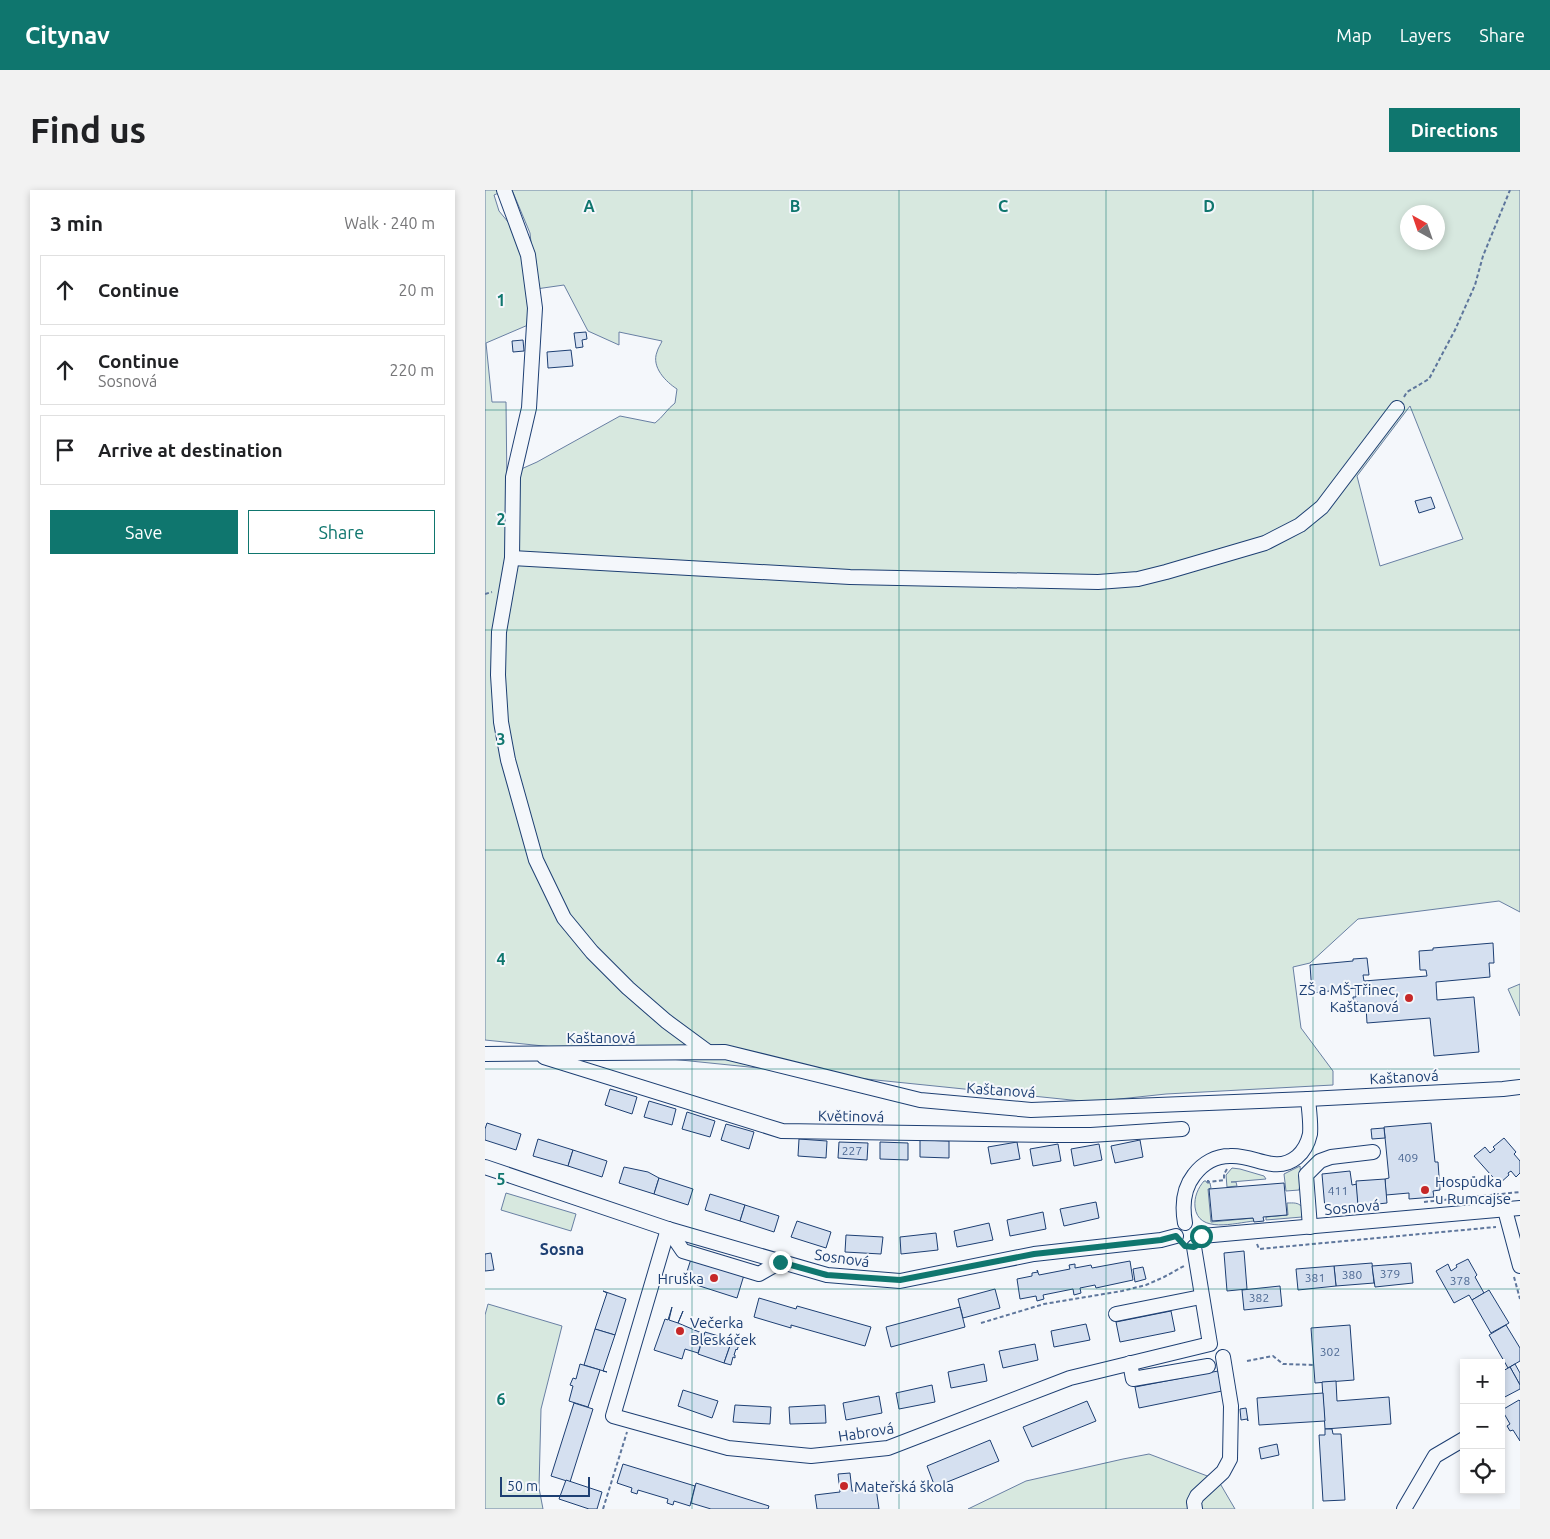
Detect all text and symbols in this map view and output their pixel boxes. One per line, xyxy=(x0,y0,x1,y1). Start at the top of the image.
text: Citynav xyxy=(25,22,110,49)
text: Map xyxy=(1336,25,1372,45)
text: Layers xyxy=(1400,25,1451,45)
text: Share xyxy=(1479,25,1525,45)
button: Directions xyxy=(1389,108,1520,152)
text: Find us xyxy=(30,110,146,150)
text: A xyxy=(583,197,595,215)
text: B xyxy=(790,197,800,215)
text: C xyxy=(998,197,1008,215)
text: D xyxy=(1203,197,1215,215)
north arrow xyxy=(1400,205,1445,250)
text: 3 min xyxy=(50,211,103,235)
text: Walk · 240 m xyxy=(344,214,435,232)
icon: ahead xyxy=(51,276,79,304)
text: Continue xyxy=(98,279,179,301)
text: 20 m xyxy=(398,281,434,299)
text: 1 xyxy=(496,291,506,309)
text: Continue xyxy=(98,350,179,372)
icon: ahead xyxy=(51,356,79,384)
text: 220 m xyxy=(389,361,434,379)
text: Sosnová xyxy=(98,372,157,390)
icon: arrive xyxy=(51,436,79,464)
text: Arrive at destination xyxy=(98,439,283,461)
button: Save xyxy=(50,510,238,554)
button: Share xyxy=(248,510,435,554)
text: 2 xyxy=(496,510,506,528)
text: 3 xyxy=(496,730,506,748)
text: 4 xyxy=(496,950,506,968)
place label: ZŠ a MŠ Třinec, Kaštanová xyxy=(1299,981,1399,1015)
marker: ZŠ a MŠ Třinec, Kaštanová xyxy=(1403,992,1415,1004)
street label: Kaštanová xyxy=(566,1029,636,1046)
street label: Kaštanová xyxy=(1369,1067,1439,1087)
street label: Kaštanová xyxy=(966,1079,1036,1101)
street label: Květinová xyxy=(818,1107,884,1125)
house number: 227 xyxy=(842,1144,862,1157)
house number: 409 xyxy=(1398,1151,1418,1164)
text: 5 xyxy=(496,1170,506,1188)
place label: Hospůdka u Rumcajse xyxy=(1435,1173,1511,1207)
house number: 411 xyxy=(1328,1184,1348,1197)
marker: Hospůdka u Rumcajse xyxy=(1419,1184,1431,1196)
street label: Sosnová xyxy=(1324,1196,1380,1218)
route start xyxy=(1190,1225,1213,1248)
district label: Sosna xyxy=(540,1240,584,1258)
street label: Sosnová xyxy=(813,1246,871,1270)
route end xyxy=(769,1251,792,1274)
house number: 379 xyxy=(1380,1267,1400,1280)
house number: 380 xyxy=(1342,1268,1362,1281)
place label: Hruška xyxy=(658,1270,704,1287)
house number: 381 xyxy=(1305,1271,1325,1284)
marker: Hruška xyxy=(708,1272,720,1284)
house number: 378 xyxy=(1450,1274,1470,1287)
house number: 382 xyxy=(1249,1291,1269,1304)
place label: Večerka Bleskáček xyxy=(690,1314,757,1348)
marker: Večerka Bleskáček xyxy=(674,1325,686,1337)
house number: 302 xyxy=(1320,1345,1340,1358)
map controls xyxy=(1460,1359,1505,1494)
button: + xyxy=(1460,1359,1505,1404)
text: 6 xyxy=(496,1390,506,1408)
button: − xyxy=(1460,1404,1505,1449)
street label: Habrová xyxy=(837,1419,895,1445)
button: locate xyxy=(1460,1449,1505,1494)
scale bar xyxy=(500,1474,590,1497)
text: 50 m xyxy=(507,1478,538,1494)
place label: Mateřská škola xyxy=(854,1478,954,1495)
marker: Mateřská škola xyxy=(838,1480,850,1492)

